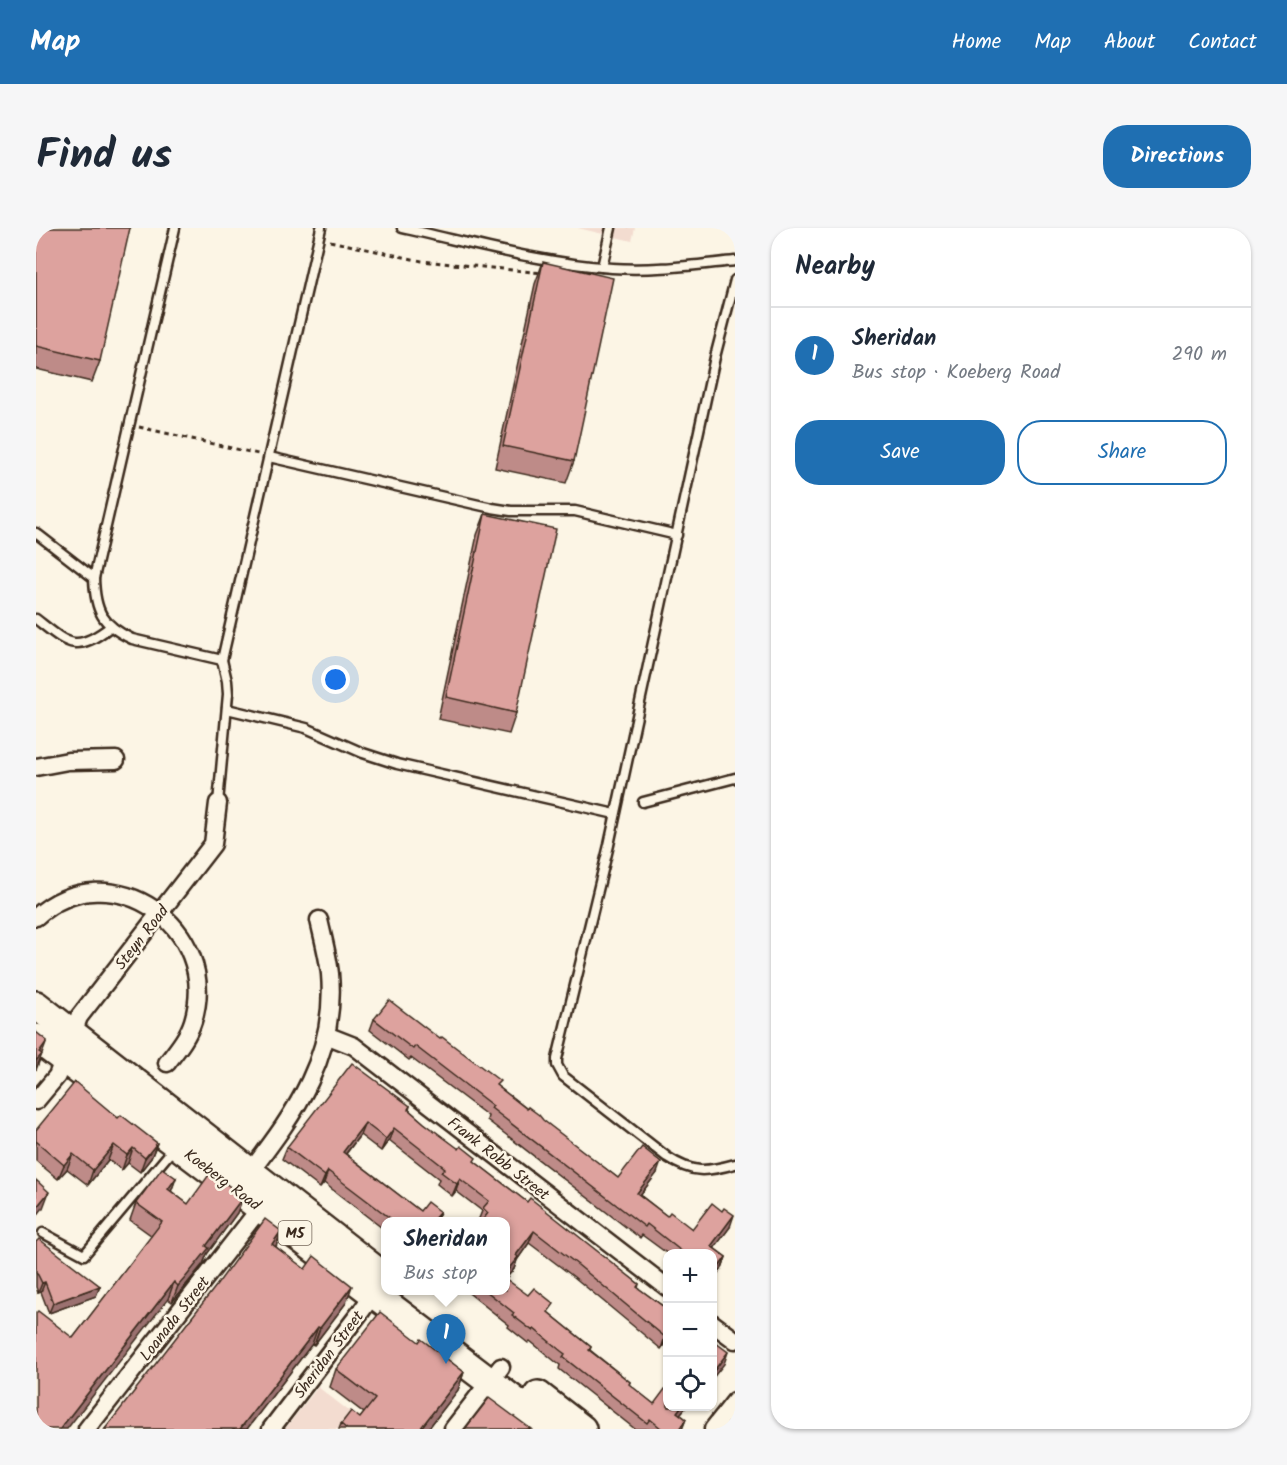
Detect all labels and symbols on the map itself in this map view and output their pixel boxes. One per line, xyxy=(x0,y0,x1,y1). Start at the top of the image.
your location xyxy=(321,665,350,694)
street label: Steyn Road xyxy=(109,899,176,976)
street label: Frank Robb Street xyxy=(442,1111,555,1208)
street label: Koeberg Road xyxy=(178,1143,267,1218)
road number: M5 xyxy=(278,1221,312,1245)
street label: Loanada Street xyxy=(134,1270,217,1367)
street label: Sheridan Street xyxy=(288,1305,371,1404)
pin: 1 xyxy=(426,1314,466,1364)

